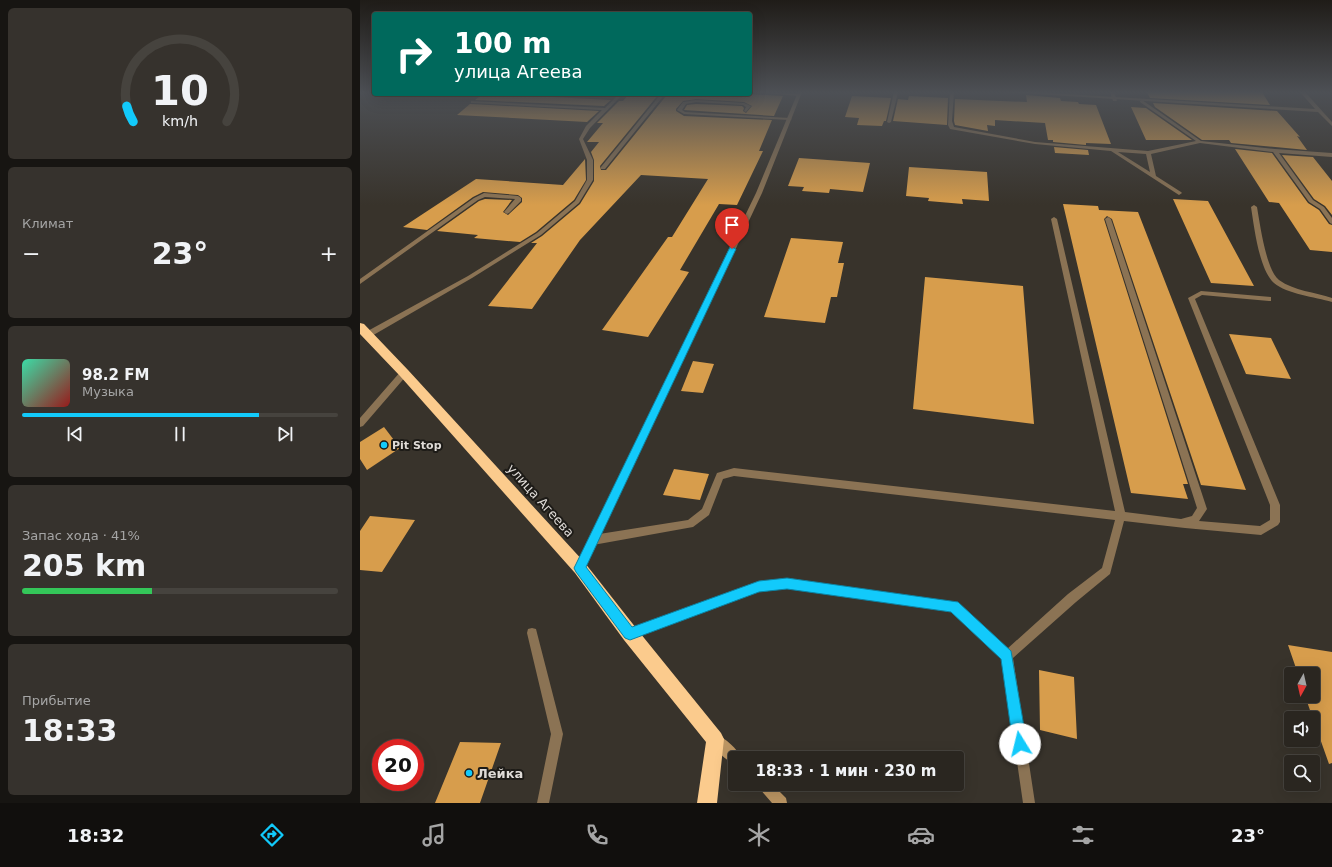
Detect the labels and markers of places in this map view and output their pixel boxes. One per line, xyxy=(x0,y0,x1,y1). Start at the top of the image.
pin xyxy=(715,208,749,249)
place label: Pit Stop xyxy=(392,439,442,452)
marker: Pit Stop xyxy=(379,440,389,450)
place label: Лейка xyxy=(477,766,523,781)
marker: Лейка xyxy=(464,768,474,778)

